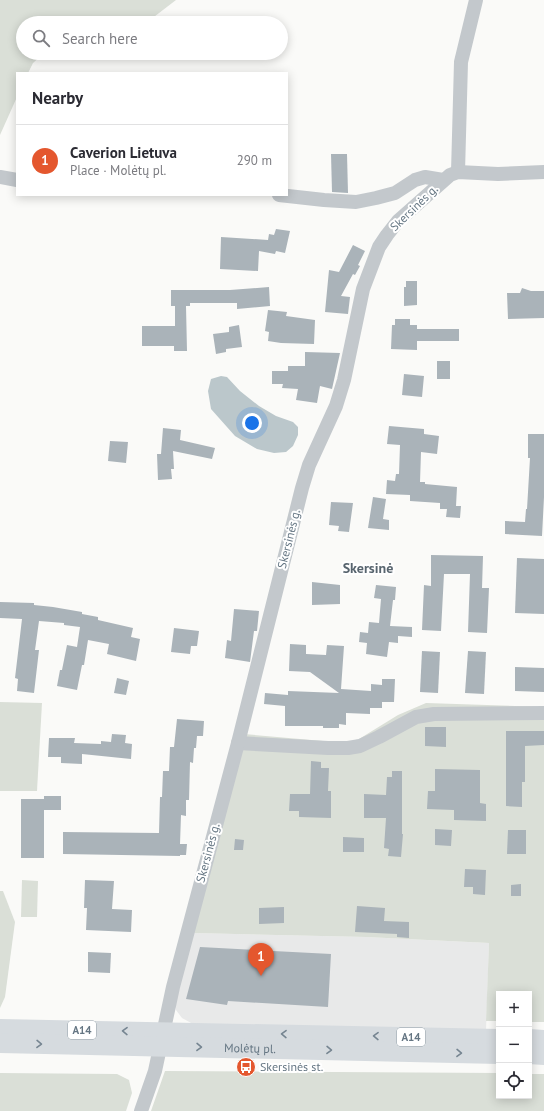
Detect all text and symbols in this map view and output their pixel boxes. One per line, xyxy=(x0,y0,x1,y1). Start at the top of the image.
search box xyxy=(16,16,288,60)
icon: search xyxy=(30,27,52,49)
text: Search here xyxy=(62,29,138,48)
text: Nearby xyxy=(32,87,83,109)
text: Caverion Lietuva xyxy=(70,143,177,162)
text: 1 xyxy=(41,152,49,169)
text: 290 m xyxy=(237,152,272,169)
text: Place · Molėtų pl. xyxy=(70,162,166,179)
street label: Skersinės g. xyxy=(387,181,441,234)
your location xyxy=(242,413,262,433)
street label: Skersinės g. xyxy=(274,508,303,570)
district label: Skersinė xyxy=(343,559,393,577)
street label: Skersinės g. xyxy=(192,822,223,884)
pin: 1 xyxy=(248,943,274,976)
map controls xyxy=(496,991,532,1099)
button: + xyxy=(496,991,532,1027)
road number: A14 xyxy=(68,1021,96,1039)
one-way arrow xyxy=(122,1027,128,1035)
button: − xyxy=(496,1027,532,1063)
road number: A14 xyxy=(397,1028,425,1046)
one-way arrow xyxy=(281,1030,287,1038)
one-way arrow xyxy=(373,1032,379,1040)
one-way arrow xyxy=(36,1040,42,1048)
street label: Molėtų pl. xyxy=(224,1040,276,1056)
one-way arrow xyxy=(196,1043,202,1051)
one-way arrow xyxy=(326,1046,332,1054)
one-way arrow xyxy=(456,1049,462,1057)
bus stop icon: Skersinės st. xyxy=(235,1056,257,1078)
place label: Skersinės st. xyxy=(260,1059,323,1074)
button: locate xyxy=(496,1063,532,1099)

